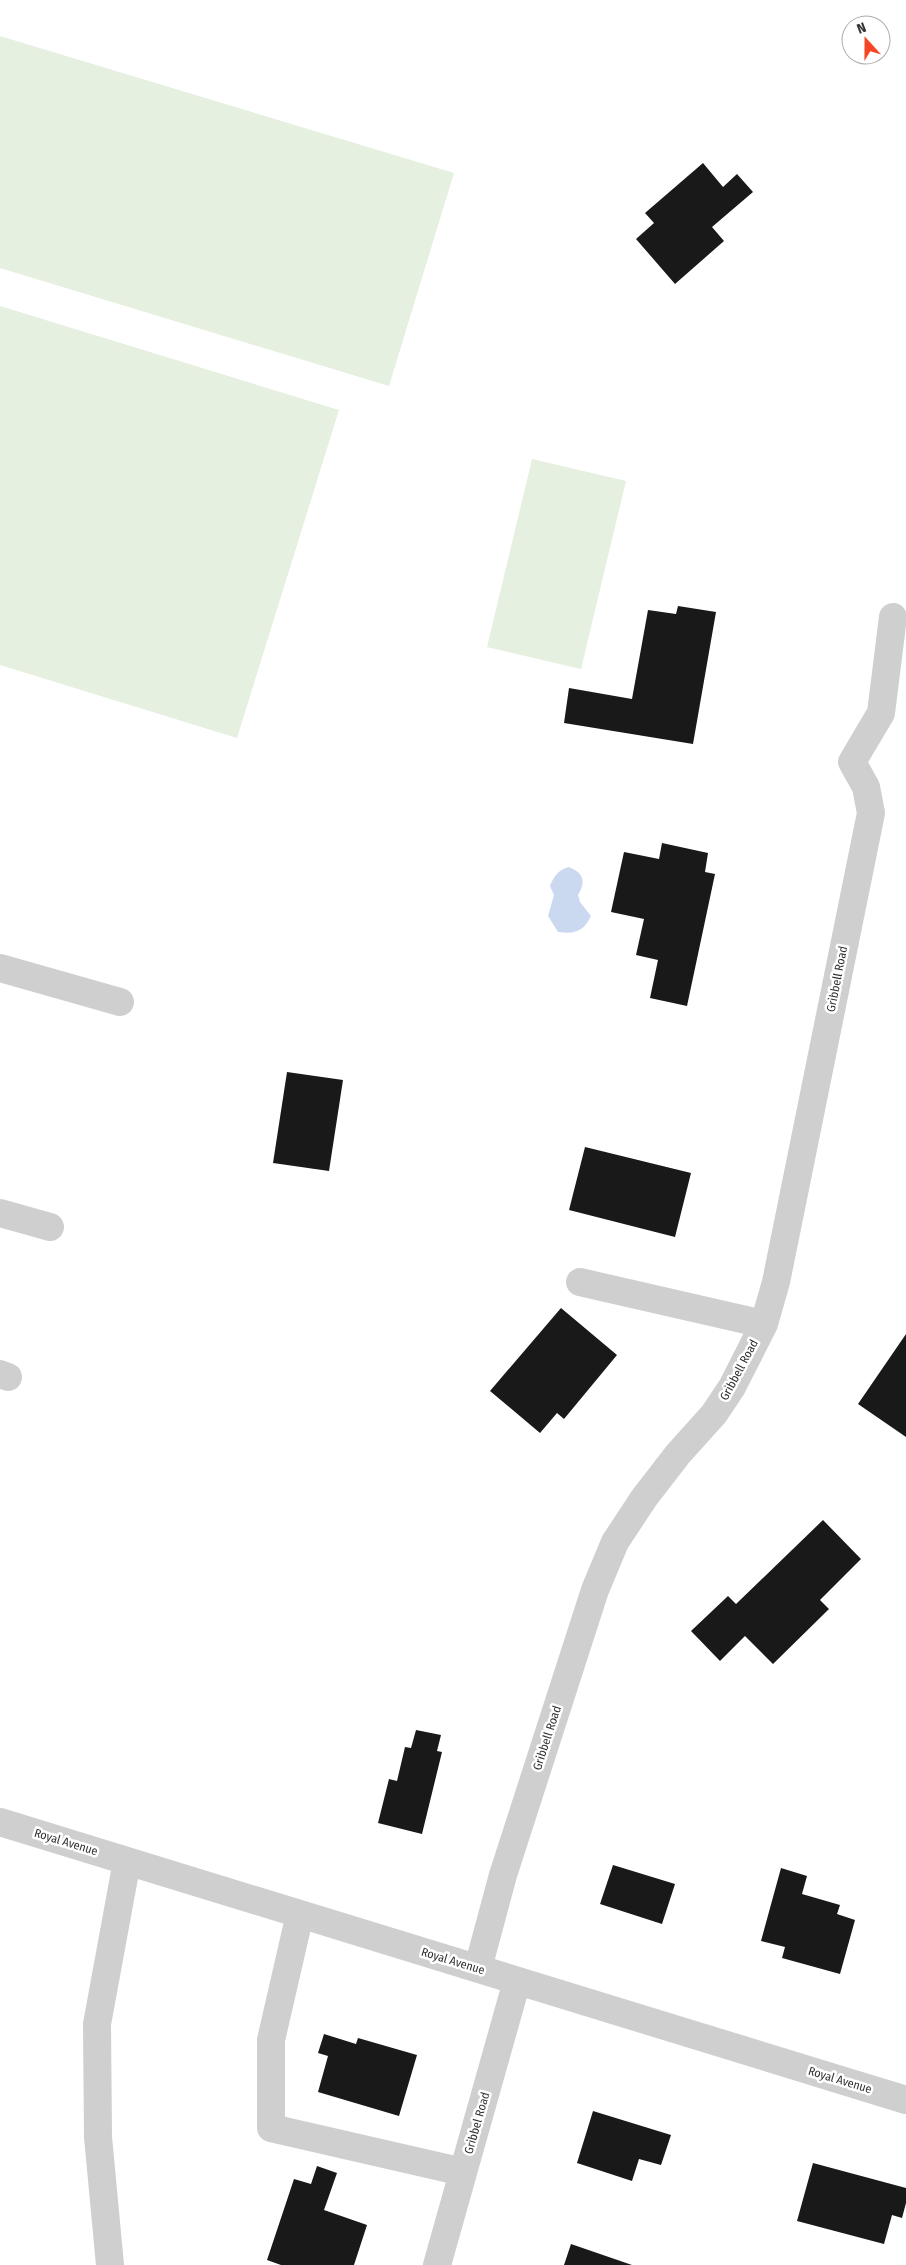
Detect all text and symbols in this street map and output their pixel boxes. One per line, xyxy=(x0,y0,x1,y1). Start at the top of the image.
north arrow xyxy=(841,15,891,65)
text: N xyxy=(855,19,868,38)
street label: Gribbell Road xyxy=(824,945,850,1013)
street label: Gribbell Road xyxy=(717,1337,761,1403)
street label: Gribbell Road xyxy=(530,1704,564,1772)
street label: Royal Avenue xyxy=(33,1826,99,1858)
street label: Royal Avenue xyxy=(420,1945,486,1977)
street label: Royal Avenue xyxy=(807,2064,873,2096)
street label: Gribbel Road xyxy=(461,2090,493,2156)

